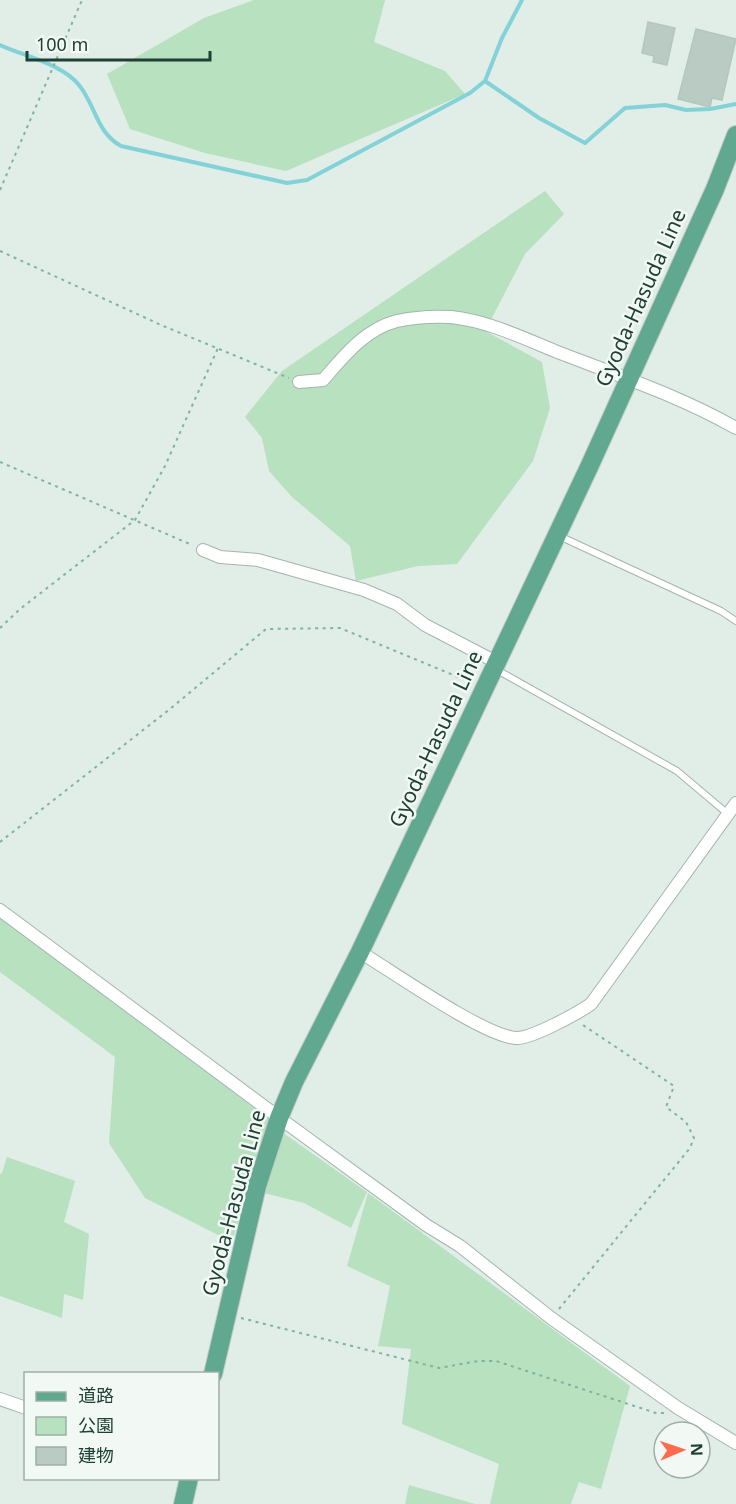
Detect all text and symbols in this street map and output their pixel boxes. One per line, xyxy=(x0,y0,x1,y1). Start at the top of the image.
scale bar xyxy=(27,24,210,62)
text: 100 m xyxy=(36,32,88,56)
street label: Gyoda-Hasuda Line xyxy=(588,204,692,391)
street label: Gyoda-Hasuda Line xyxy=(382,646,488,831)
street label: Gyoda-Hasuda Line xyxy=(195,1106,271,1299)
legend xyxy=(24,1372,219,1480)
text: 道路 xyxy=(78,1383,114,1407)
text: 公園 xyxy=(78,1413,114,1437)
north arrow xyxy=(652,1420,712,1480)
text: 建物 xyxy=(78,1443,114,1467)
text: N xyxy=(686,1443,708,1456)

